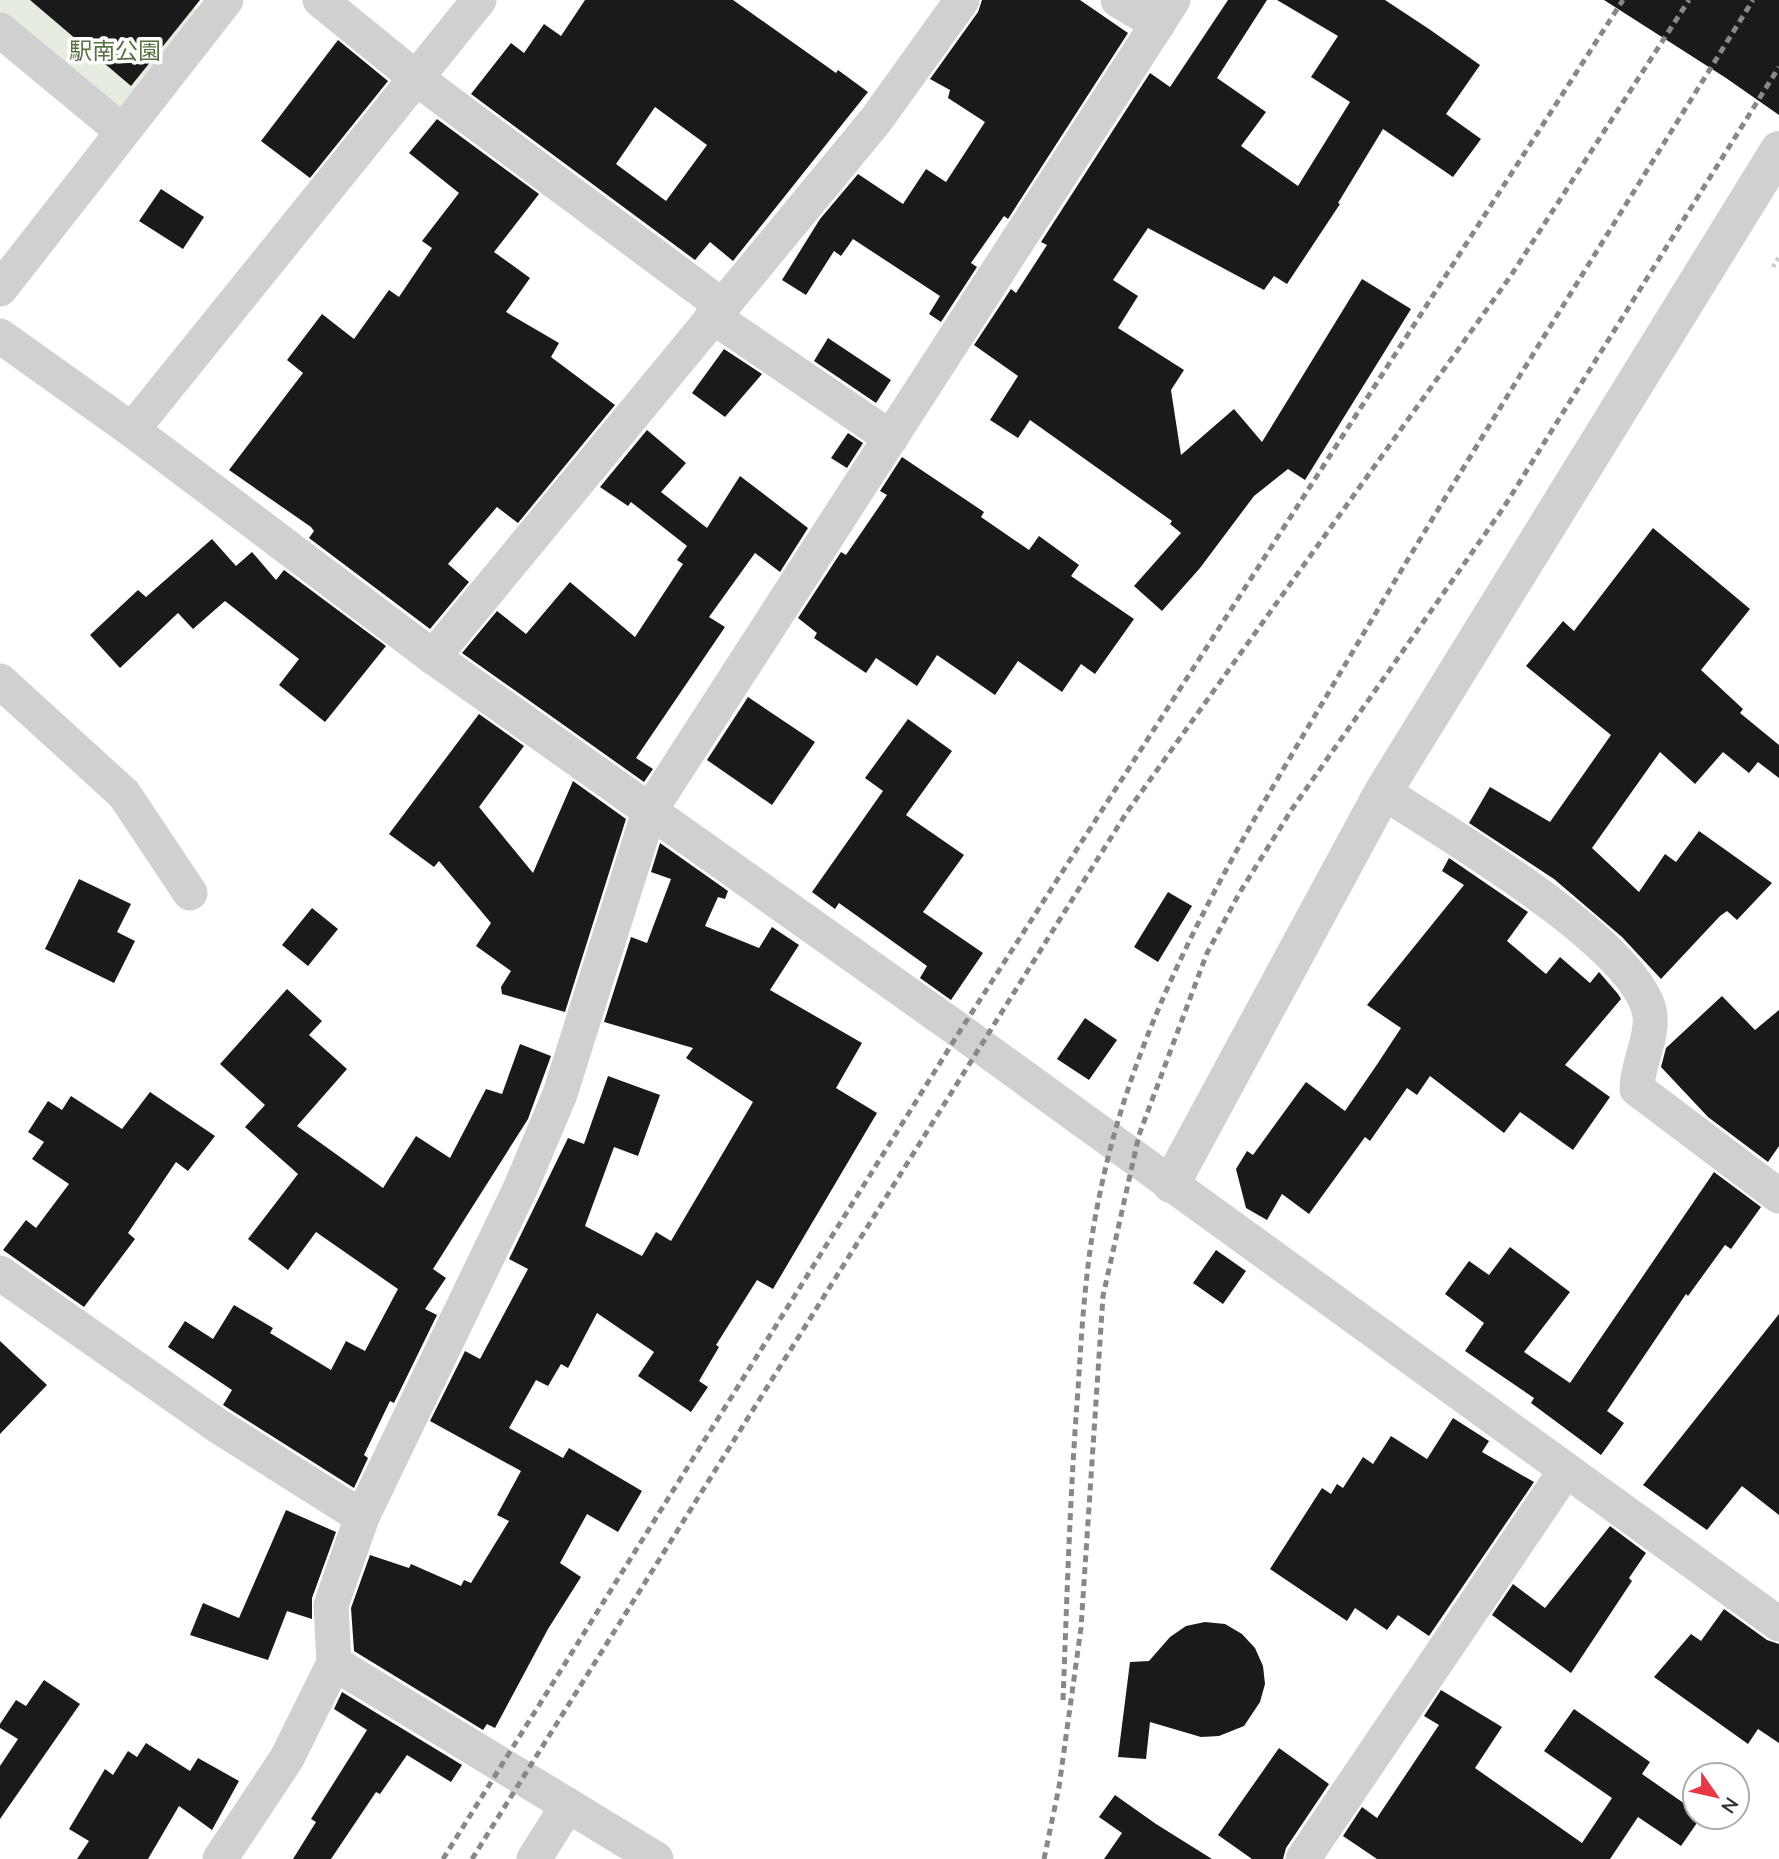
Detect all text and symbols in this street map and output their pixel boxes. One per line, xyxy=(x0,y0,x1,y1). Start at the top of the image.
park label: 駅南公園 xyxy=(69,36,161,67)
north arrow xyxy=(1681,1761,1751,1831)
text: N xyxy=(1715,1792,1744,1818)

